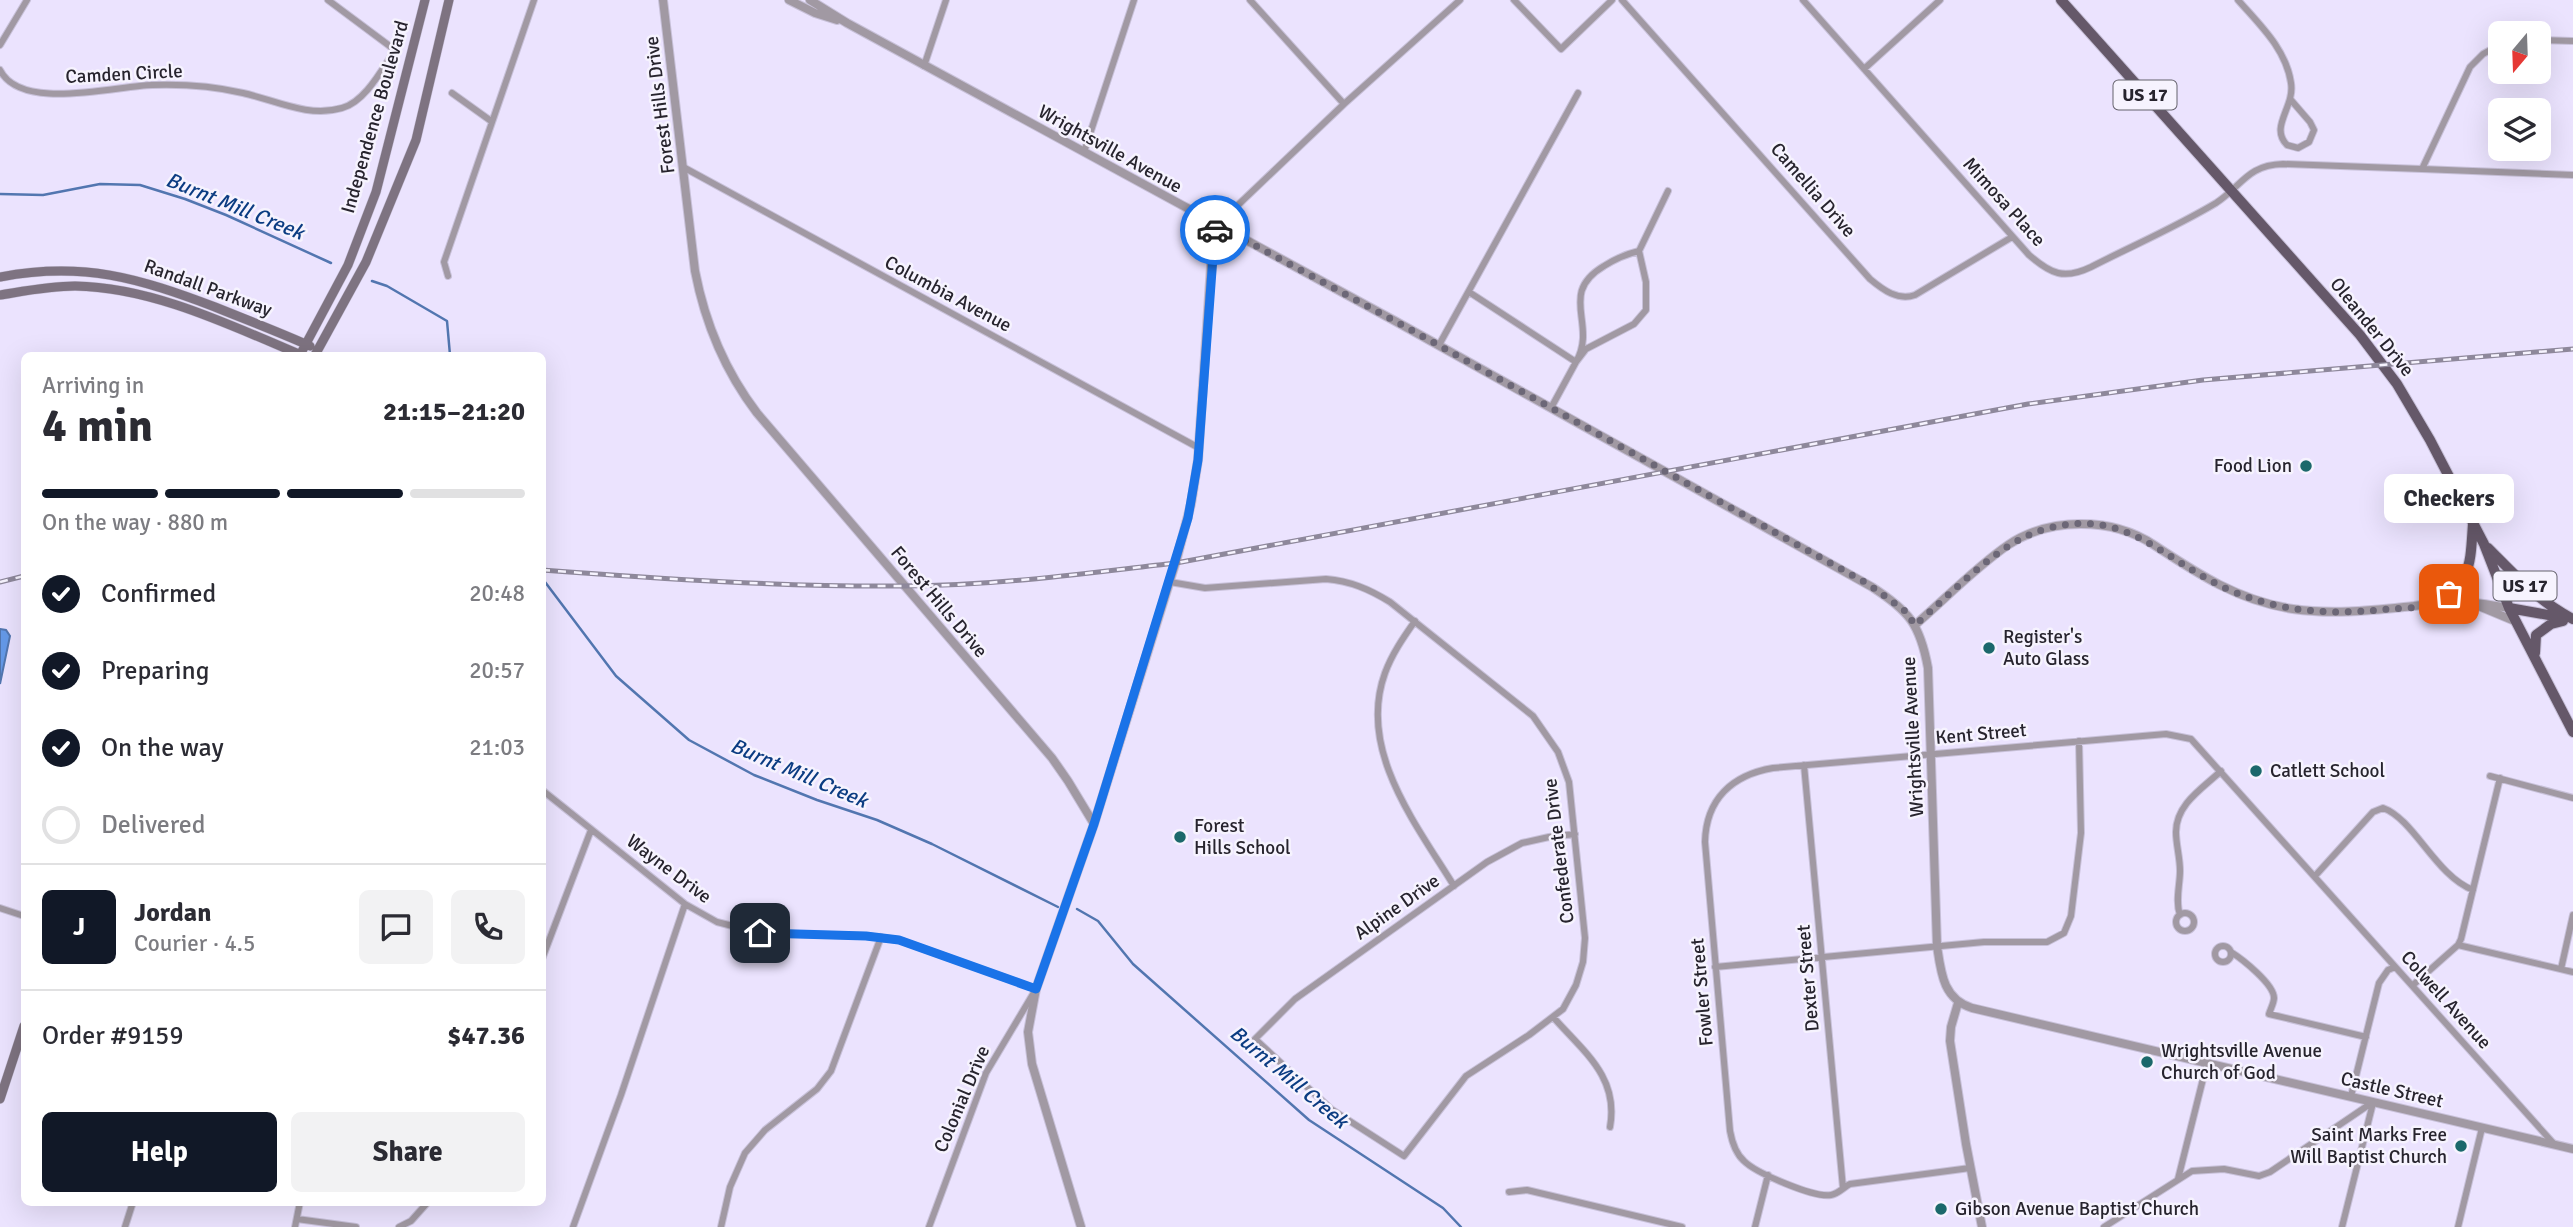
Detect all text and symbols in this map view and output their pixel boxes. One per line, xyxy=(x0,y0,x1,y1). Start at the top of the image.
street label: Independence Boulevard xyxy=(336,18,414,216)
north arrow xyxy=(2488,21,2552,84)
map controls xyxy=(2488,21,2551,161)
street label: Forest Hills Drive xyxy=(640,35,680,175)
street label: Camden Circle xyxy=(65,59,183,89)
road number: US 17 xyxy=(2114,80,2176,110)
button: layers xyxy=(2488,98,2551,161)
street label: Wrightsville Avenue xyxy=(1034,99,1186,199)
street label: Camellia Drive xyxy=(1765,138,1861,242)
street label: Mimosa Place xyxy=(1958,152,2050,252)
water label: Burnt Mill Creek xyxy=(162,167,310,246)
courier xyxy=(1180,195,1250,265)
icon: car xyxy=(1196,211,1234,249)
street label: Columbia Avenue xyxy=(880,250,1016,338)
street label: Randall Parkway xyxy=(141,254,275,322)
street label: Oleander Drive xyxy=(2325,273,2419,381)
text: Arriving in xyxy=(42,371,144,400)
text: 21:15–21:20 xyxy=(383,396,525,428)
text: 4 min xyxy=(42,398,153,454)
place label: Food Lion xyxy=(2214,454,2292,478)
marker: Food Lion xyxy=(2298,458,2314,474)
callout: Checkers xyxy=(2384,475,2514,524)
text: Checkers xyxy=(2403,484,2495,513)
text: On the way · 880 m xyxy=(42,508,228,537)
street label: Forest Hills Drive xyxy=(885,541,993,663)
pin xyxy=(2419,564,2479,624)
road number: US 17 xyxy=(2494,572,2556,600)
icon: check xyxy=(42,575,80,613)
icon: bag xyxy=(2430,575,2468,613)
text: Confirmed xyxy=(101,578,216,610)
text: 20:48 xyxy=(469,579,525,608)
place label: Register's Auto Glass xyxy=(2003,625,2089,671)
marker: Register's Auto Glass xyxy=(1981,640,1997,656)
icon: check xyxy=(42,652,80,690)
text: Preparing xyxy=(101,655,209,687)
text: 20:57 xyxy=(469,656,525,685)
street label: Wrightsville Avenue xyxy=(1897,656,1929,818)
street label: Kent Street xyxy=(1935,718,2028,750)
icon: check xyxy=(42,729,80,767)
text: On the way xyxy=(101,732,224,764)
water label: Burnt Mill Creek xyxy=(727,732,874,815)
text: 21:03 xyxy=(469,733,525,762)
place label: Catlett School xyxy=(2270,759,2385,783)
marker: Catlett School xyxy=(2248,763,2264,779)
street label: Confederate Drive xyxy=(1538,777,1580,925)
text: Delivered xyxy=(101,809,206,841)
place label: Forest Hills School xyxy=(1194,814,1291,860)
street label: Wayne Drive xyxy=(622,829,716,909)
marker: Forest Hills School xyxy=(1172,829,1188,845)
street label: Alpine Drive xyxy=(1350,869,1444,945)
button: chat xyxy=(359,890,433,964)
button: phone xyxy=(451,890,525,964)
text: Jordan xyxy=(134,897,211,929)
pin xyxy=(730,903,790,963)
text: J xyxy=(73,911,85,943)
icon: home xyxy=(741,914,779,952)
street label: Dexter Street xyxy=(1791,923,1825,1032)
text: Courier · 4.5 xyxy=(134,929,255,958)
street label: Fowler Street xyxy=(1685,937,1719,1047)
street label: Colwell Avenue xyxy=(2396,946,2496,1054)
text: Order #9159 xyxy=(42,1020,183,1052)
text: $47.36 xyxy=(447,1020,525,1052)
water label: Burnt Mill Creek xyxy=(1225,1020,1355,1136)
place label: Wrightsville Avenue Church of God xyxy=(2161,1039,2322,1085)
street label: Colonial Drive xyxy=(929,1042,995,1156)
marker: Wrightsville Avenue Church of God xyxy=(2139,1054,2155,1070)
street label: Castle Street xyxy=(2338,1067,2446,1114)
button: Help xyxy=(42,1112,277,1192)
button: Share xyxy=(291,1112,525,1192)
place label: Saint Marks Free Will Baptist Church xyxy=(2290,1123,2447,1169)
marker: Saint Marks Free Will Baptist Church xyxy=(2453,1138,2469,1154)
place label: Gibson Avenue Baptist Church xyxy=(1955,1197,2199,1221)
marker: Gibson Avenue Baptist Church xyxy=(1933,1201,1949,1217)

